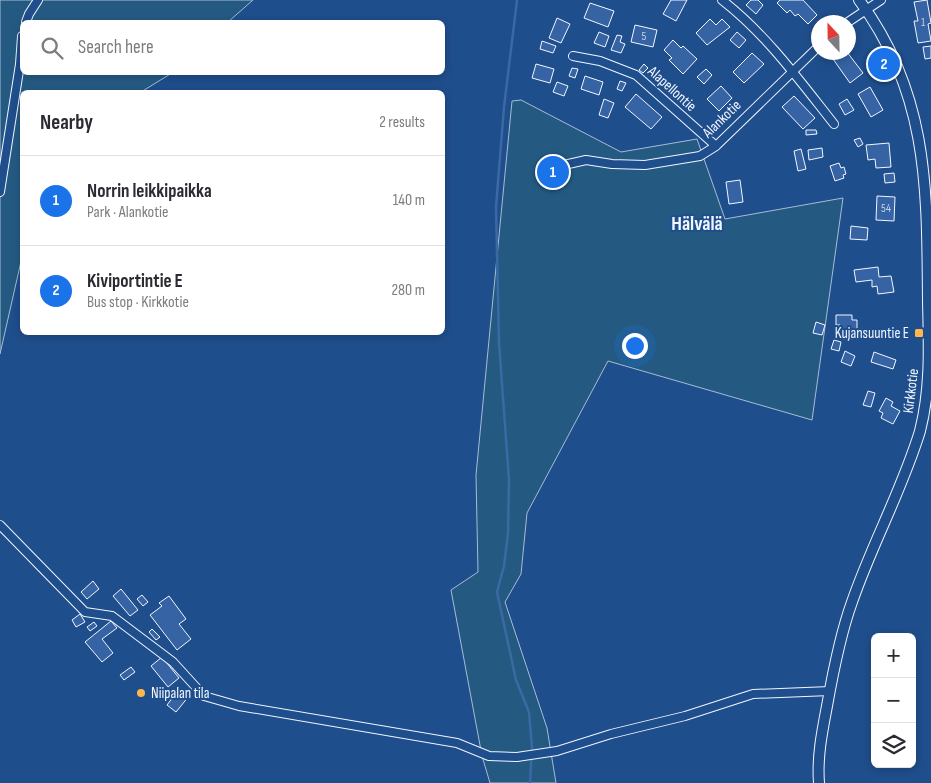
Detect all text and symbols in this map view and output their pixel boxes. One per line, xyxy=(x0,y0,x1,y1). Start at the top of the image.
north arrow xyxy=(811,15,856,60)
house number: 1 xyxy=(921,15,926,30)
search box xyxy=(20,20,445,75)
house number: 5 xyxy=(642,29,647,44)
icon: search xyxy=(38,34,66,62)
text: Search here xyxy=(78,36,154,59)
pin: 2 xyxy=(868,45,900,83)
street label: Alapellontie xyxy=(643,61,700,116)
street label: Alankotie xyxy=(698,96,745,143)
text: Nearby xyxy=(40,110,93,135)
text: 2 results xyxy=(379,113,425,132)
pin: 1 xyxy=(537,153,569,191)
text: Norrin leikkipaikka xyxy=(87,180,212,203)
text: 1 xyxy=(53,191,59,210)
text: 140 m xyxy=(393,191,425,210)
house number: 54 xyxy=(881,201,891,216)
text: Park · Alankotie xyxy=(87,203,169,222)
district label: Hälvälä xyxy=(671,212,723,236)
text: Kiviportintie E xyxy=(87,270,183,293)
text: 2 xyxy=(52,281,60,300)
text: 280 m xyxy=(391,281,425,300)
text: Bus stop · Kirkkotie xyxy=(87,293,189,312)
place label: Kujansuuntie E xyxy=(835,324,909,343)
marker: Kujansuuntie E xyxy=(913,327,925,339)
your location xyxy=(622,333,648,359)
street label: Kirkkotie xyxy=(899,368,923,414)
map controls xyxy=(871,633,916,768)
button: + xyxy=(871,633,916,678)
button: − xyxy=(871,678,916,723)
place label: Niipalan tila xyxy=(151,684,210,703)
marker: Niipalan tila xyxy=(135,687,147,699)
button: layers xyxy=(871,723,916,768)

